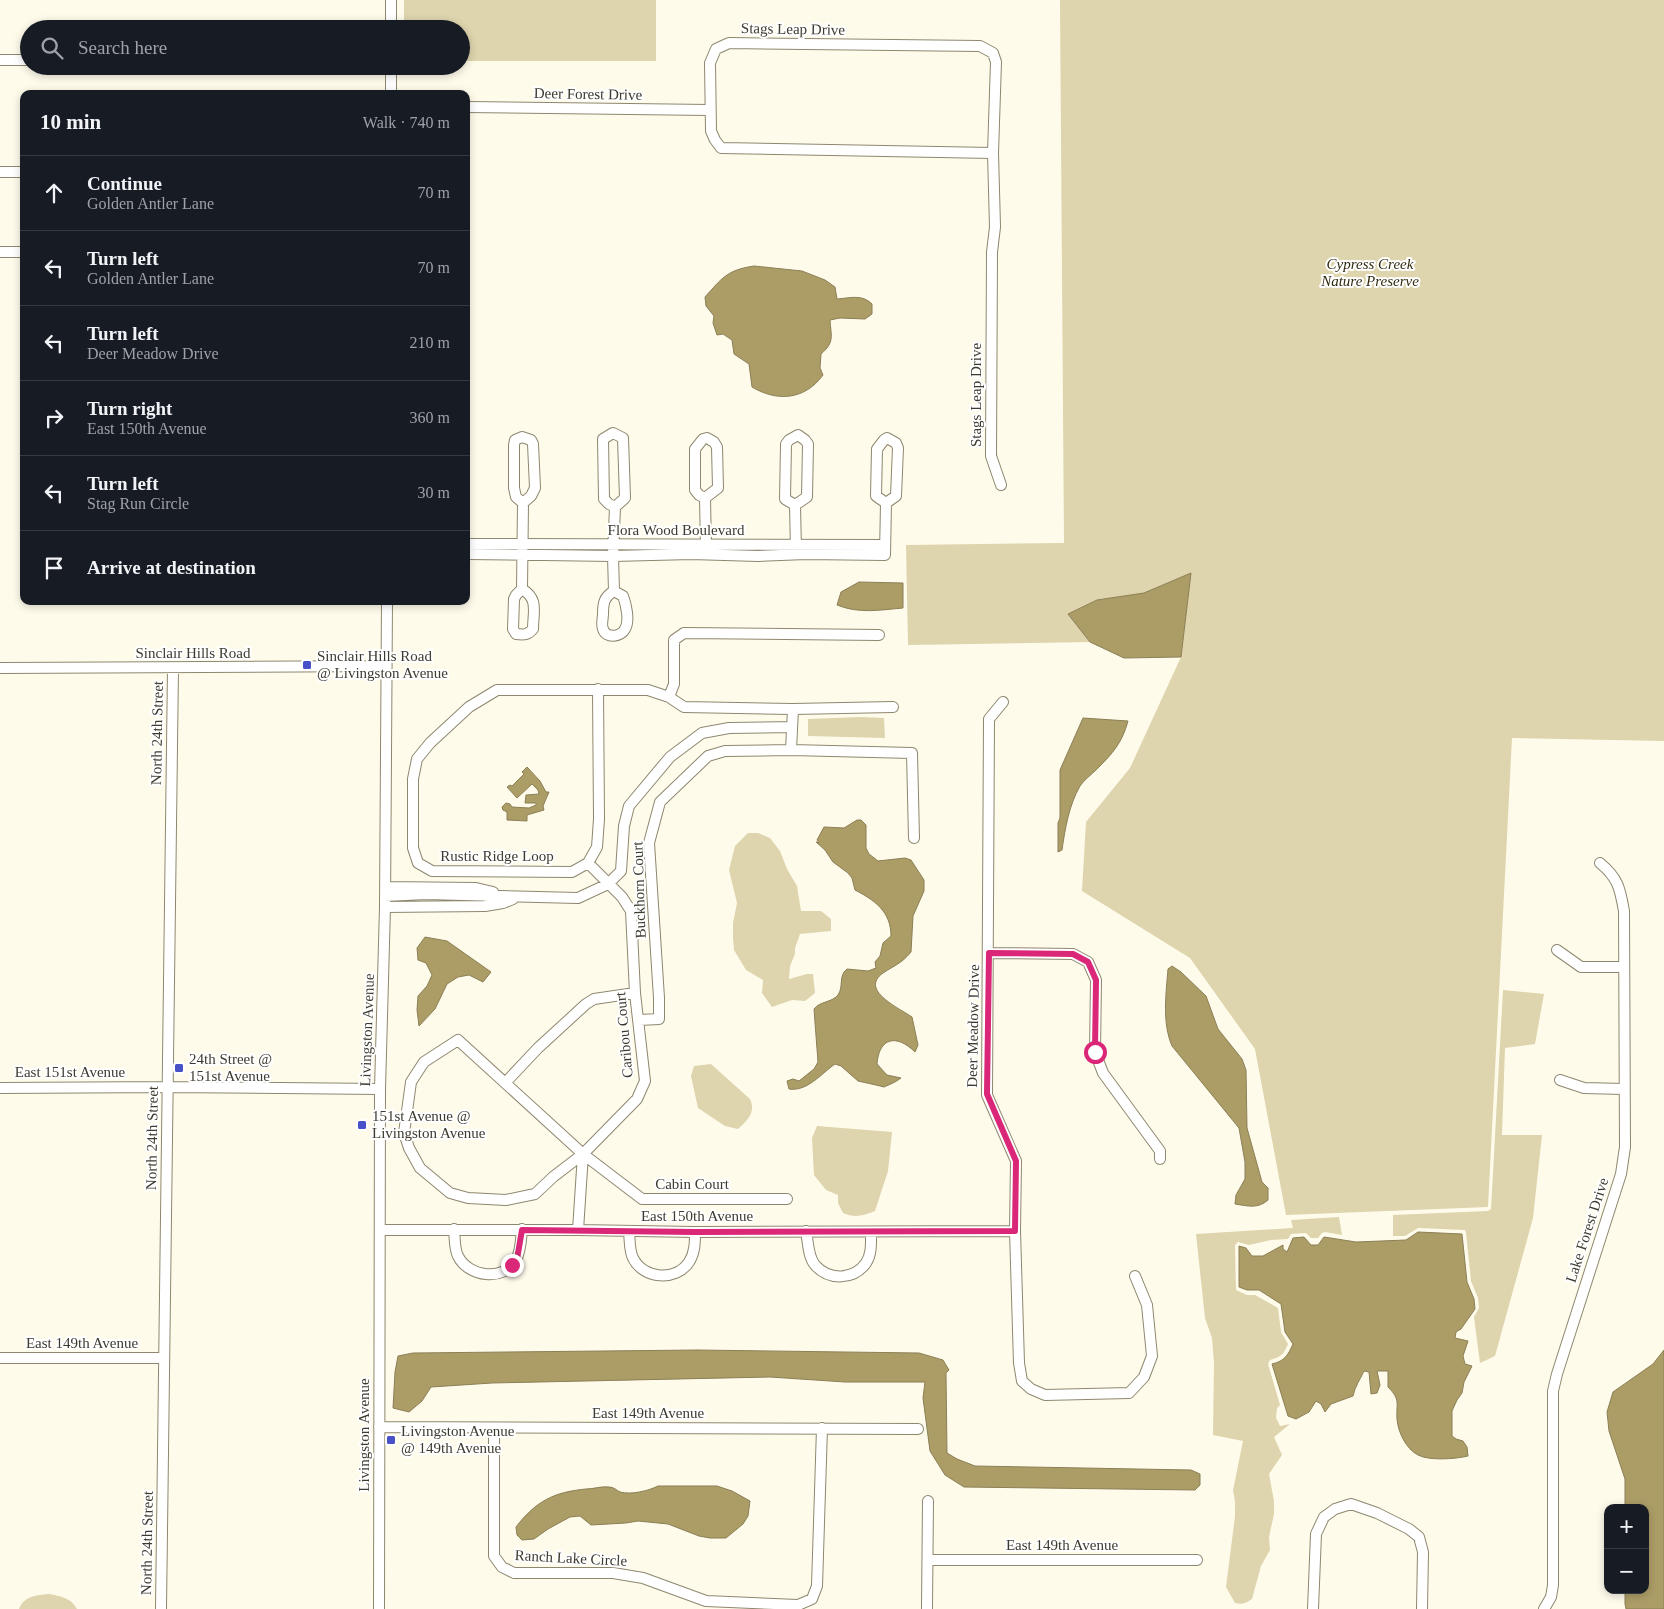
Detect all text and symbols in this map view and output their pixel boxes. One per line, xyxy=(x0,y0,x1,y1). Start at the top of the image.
search box xyxy=(20,20,470,75)
street label: Stags Leap Drive xyxy=(741,20,846,38)
icon: search xyxy=(38,34,66,62)
text: Search here xyxy=(78,37,167,58)
street label: Deer Forest Drive xyxy=(534,85,643,103)
text: 10 min xyxy=(40,110,101,134)
text: Walk · 740 m xyxy=(363,114,450,131)
text: Continue xyxy=(87,173,162,194)
icon: ahead xyxy=(40,179,68,207)
text: 70 m xyxy=(418,184,450,201)
text: Golden Antler Lane xyxy=(87,195,214,212)
text: Turn left xyxy=(87,248,159,269)
icon: left xyxy=(40,254,68,282)
park label: Cypress Creek Nature Preserve xyxy=(1320,256,1419,289)
text: 70 m xyxy=(418,259,450,276)
text: Golden Antler Lane xyxy=(87,270,214,287)
text: Turn left xyxy=(87,323,159,344)
icon: left xyxy=(40,329,68,357)
text: 210 m xyxy=(410,334,450,351)
street label: Stags Leap Drive xyxy=(968,343,984,447)
text: Deer Meadow Drive xyxy=(87,345,219,362)
text: Turn right xyxy=(87,398,172,419)
icon: right xyxy=(40,404,68,432)
text: 360 m xyxy=(410,409,450,426)
text: East 150th Avenue xyxy=(87,420,207,437)
text: Turn left xyxy=(87,473,159,494)
icon: left xyxy=(40,479,68,507)
text: 30 m xyxy=(418,484,450,501)
text: Stag Run Circle xyxy=(87,495,189,512)
street label: Flora Wood Boulevard xyxy=(608,522,745,538)
icon: arrive xyxy=(40,554,68,582)
text: Arrive at destination xyxy=(87,557,256,578)
street label: Sinclair Hills Road xyxy=(136,645,251,661)
place label: Sinclair Hills Road @ Livingston Avenue xyxy=(317,648,448,681)
marker: Sinclair Hills Road @ Livingston Avenue xyxy=(301,659,313,671)
street label: North 24th Street xyxy=(148,680,166,785)
street label: Buckhorn Court xyxy=(629,840,649,939)
street label: Rustic Ridge Loop xyxy=(440,848,554,864)
street label: Deer Meadow Drive xyxy=(964,964,982,1088)
street label: Livingston Avenue xyxy=(357,973,377,1087)
street label: Caribou Court xyxy=(612,991,636,1079)
route start xyxy=(1084,1041,1107,1064)
place label: 24th Street @ 151st Avenue xyxy=(189,1051,272,1084)
marker: 24th Street @ 151st Avenue xyxy=(173,1062,185,1074)
street label: East 151st Avenue xyxy=(15,1064,126,1080)
street label: North 24th Street xyxy=(143,1085,161,1190)
place label: 151st Avenue @ Livingston Avenue xyxy=(372,1108,486,1141)
marker: 151st Avenue @ Livingston Avenue xyxy=(356,1119,368,1131)
street label: Lake Forest Drive xyxy=(1563,1175,1612,1284)
street label: Cabin Court xyxy=(655,1176,730,1192)
street label: East 150th Avenue xyxy=(641,1208,753,1224)
route end xyxy=(501,1254,524,1277)
street label: East 149th Avenue xyxy=(26,1335,138,1351)
street label: Livingston Avenue xyxy=(356,1378,372,1492)
street label: East 149th Avenue xyxy=(592,1405,704,1421)
place label: Livingston Avenue @ 149th Avenue xyxy=(401,1423,515,1456)
marker: Livingston Avenue @ 149th Avenue xyxy=(385,1434,397,1446)
street label: North 24th Street xyxy=(138,1490,156,1595)
map controls xyxy=(1604,1504,1649,1594)
button: + xyxy=(1604,1504,1649,1549)
street label: East 149th Avenue xyxy=(1006,1537,1118,1553)
street label: Ranch Lake Circle xyxy=(514,1547,628,1569)
button: − xyxy=(1604,1549,1649,1594)

